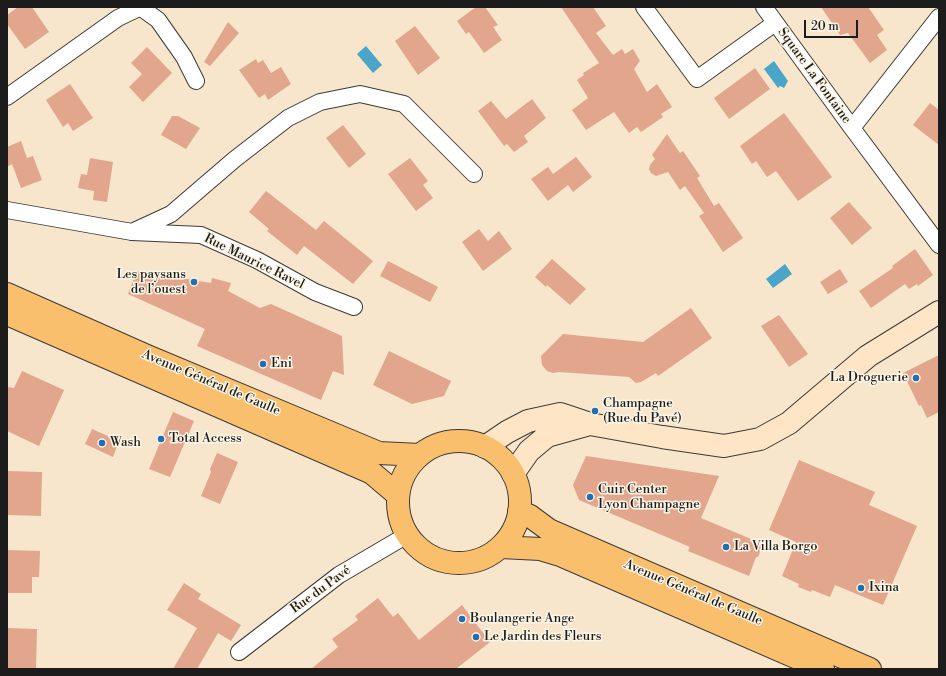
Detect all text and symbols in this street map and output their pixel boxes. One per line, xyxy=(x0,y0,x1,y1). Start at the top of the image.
scale bar xyxy=(806,12,860,38)
text: 20 m xyxy=(811,19,839,34)
street label: Square La Fontaine xyxy=(774,25,854,127)
street label: Rue Maurice Ravel xyxy=(201,231,307,293)
place label: Les paysans de l’ouest xyxy=(116,267,186,298)
marker: Les paysans de l’ouest xyxy=(189,277,199,287)
street label: Avenue Général de Gaulle xyxy=(139,347,283,419)
place label: Eni xyxy=(271,356,292,372)
marker: Eni xyxy=(258,359,268,369)
place label: La Droguerie xyxy=(830,370,908,386)
marker: La Droguerie xyxy=(911,373,921,383)
place label: Champagne (Rue du Pavé) xyxy=(603,396,682,427)
marker: Champagne (Rue du Pavé) xyxy=(590,406,600,416)
place label: Total Access xyxy=(169,431,242,447)
marker: Total Access xyxy=(156,434,166,444)
place label: Wash xyxy=(110,435,141,451)
marker: Wash xyxy=(97,438,107,448)
place label: Cuir Center Lyon Champagne xyxy=(598,482,700,513)
marker: Cuir Center Lyon Champagne xyxy=(585,492,595,502)
place label: La Villa Borgo xyxy=(734,539,818,555)
marker: La Villa Borgo xyxy=(721,542,731,552)
street label: Avenue Général de Gaulle xyxy=(621,557,765,629)
street label: Rue du Pavé xyxy=(288,563,354,617)
place label: Ixina xyxy=(869,580,899,596)
marker: Ixina xyxy=(856,583,866,593)
place label: Boulangerie Ange xyxy=(470,611,574,627)
marker: Boulangerie Ange xyxy=(457,614,467,624)
place label: Le Jardin des Fleurs xyxy=(484,629,602,645)
marker: Le Jardin des Fleurs xyxy=(471,632,481,642)

